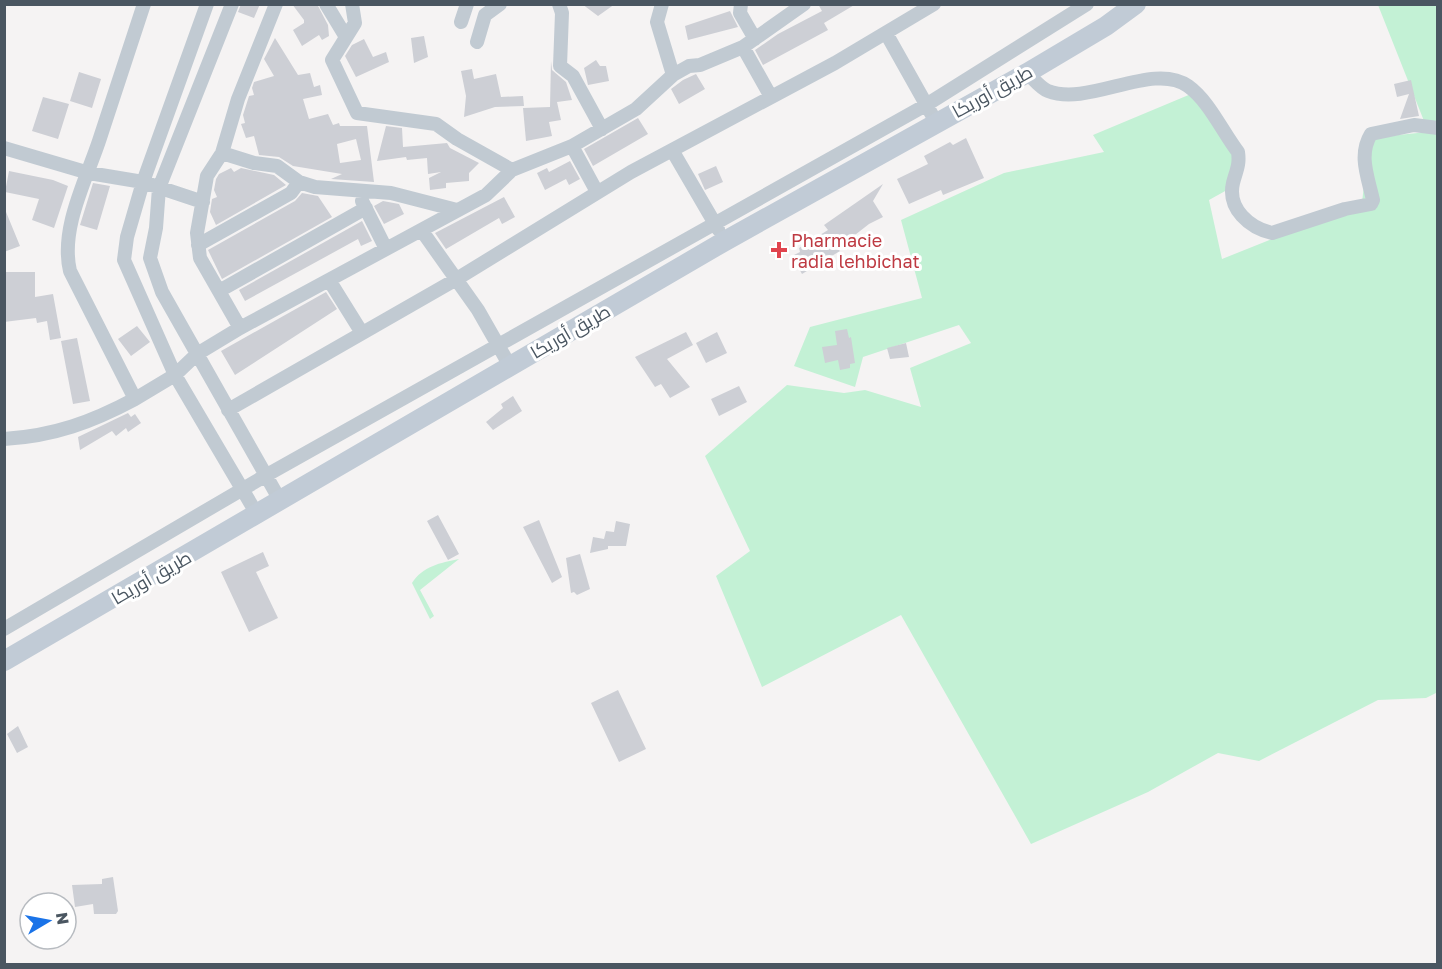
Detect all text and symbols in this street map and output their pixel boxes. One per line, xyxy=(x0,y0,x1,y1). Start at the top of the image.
street label: طريق أوريكا xyxy=(948,60,1037,124)
place label: Pharmacie radia lehbichat xyxy=(791,229,920,272)
marker: Pharmacie radia lehbichat xyxy=(772,243,786,257)
street label: طريق أوريكا xyxy=(526,299,615,364)
street label: طريق أوريكا xyxy=(107,545,196,610)
north arrow xyxy=(18,891,78,951)
text: N xyxy=(52,911,74,926)

